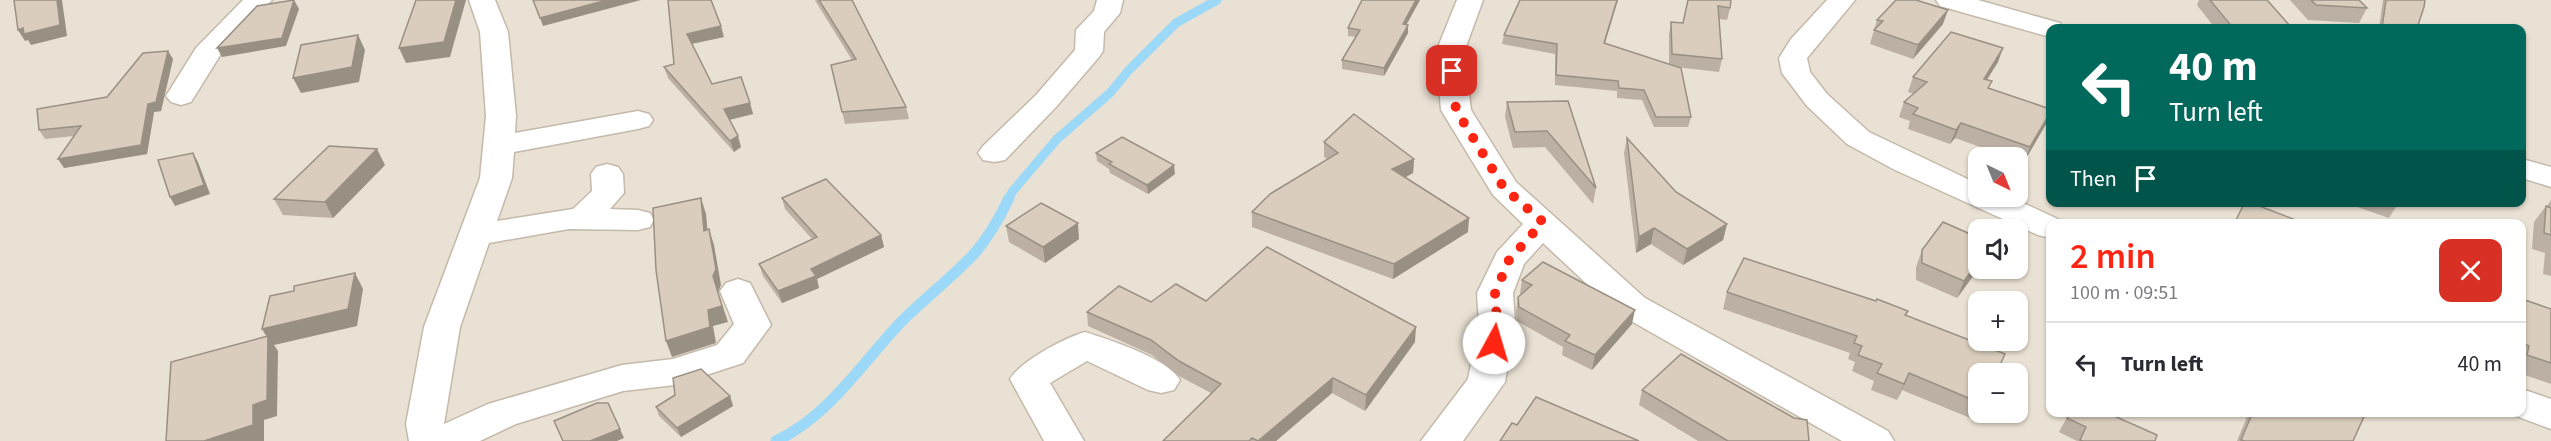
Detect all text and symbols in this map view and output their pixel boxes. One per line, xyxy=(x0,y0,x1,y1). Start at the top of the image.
text: 40 m xyxy=(2169,37,2258,97)
pin xyxy=(1426,45,1477,96)
icon: left xyxy=(2070,48,2148,126)
icon: arrive xyxy=(1435,54,1468,87)
text: Turn left xyxy=(2169,93,2263,132)
north arrow xyxy=(1968,147,2028,207)
map controls xyxy=(1968,147,2028,423)
icon: arrive xyxy=(2129,162,2162,195)
text: Then xyxy=(2070,163,2117,195)
button: sound xyxy=(1968,219,2028,279)
text: 2 min xyxy=(2070,231,2156,282)
button: close xyxy=(2439,239,2502,302)
text: 100 m · 09:51 xyxy=(2070,279,2178,307)
button: + xyxy=(1968,291,2028,351)
position arrow xyxy=(1462,311,1526,375)
icon: left xyxy=(2070,348,2103,381)
text: Turn left xyxy=(2121,348,2203,380)
text: 40 m xyxy=(2457,348,2502,380)
button: − xyxy=(1968,363,2028,423)

